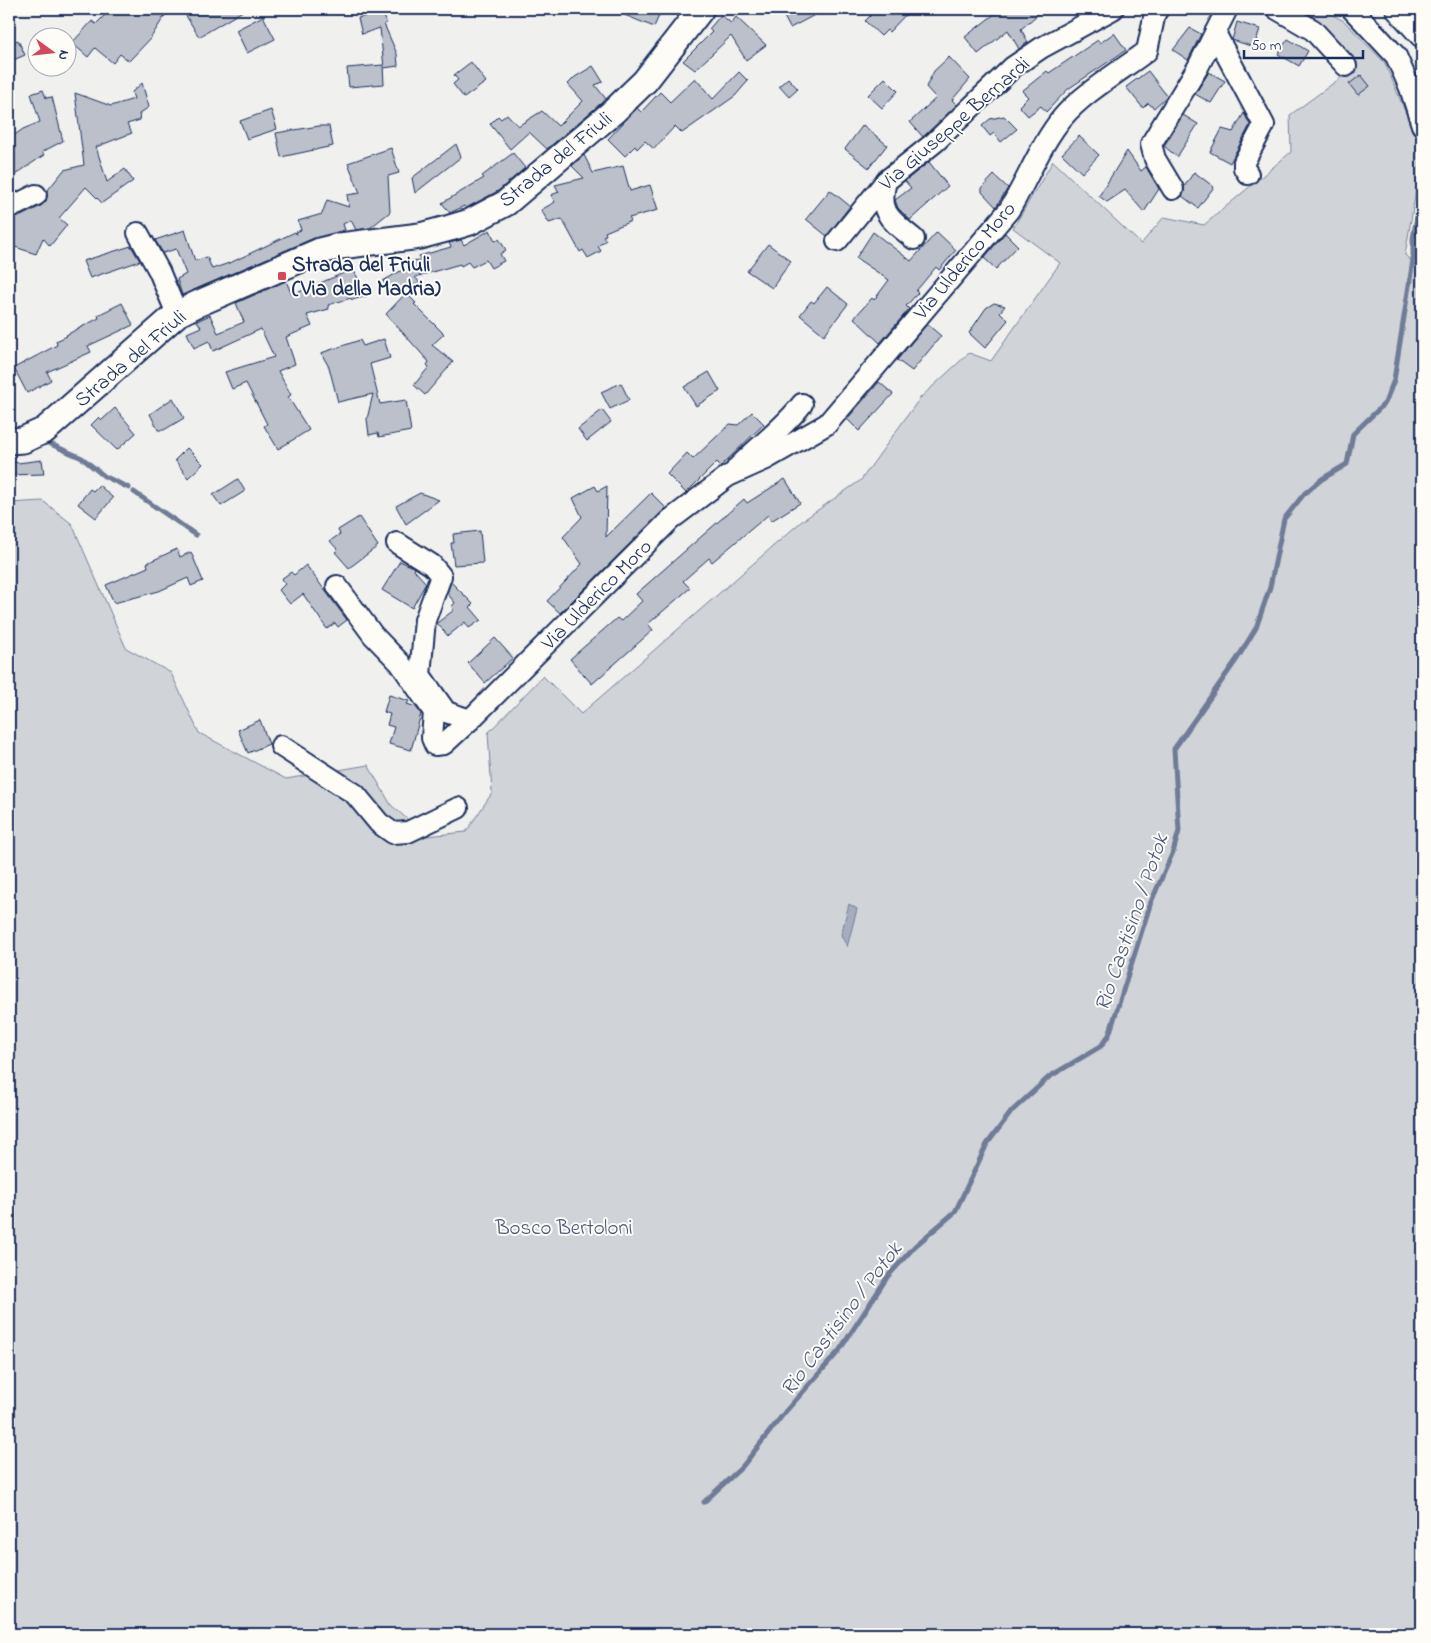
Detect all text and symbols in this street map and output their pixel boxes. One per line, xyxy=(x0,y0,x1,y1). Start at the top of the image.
north arrow xyxy=(28,28,78,78)
scale bar xyxy=(1244,28,1362,60)
text: 50 m xyxy=(1251,35,1282,57)
text: N xyxy=(52,48,74,62)
street label: Via Giuseppe Bernardi xyxy=(872,50,1037,199)
street label: Strada del Friuli xyxy=(493,105,619,216)
street label: Via Ulderico Moro xyxy=(906,196,1024,328)
place label: Strada del Friuli (Via della Madria) xyxy=(292,251,442,305)
marker: Strada del Friuli (Via della Madria) xyxy=(276,270,288,282)
street label: Strada del Friuli xyxy=(69,304,194,415)
street label: Via Ulderico Moro xyxy=(534,533,660,658)
water label: Rio Castisino / Potok xyxy=(1088,829,1179,1016)
park label: Bosco Bertoloni xyxy=(494,1214,633,1244)
water label: Rio Castisino / Potok xyxy=(774,1235,912,1404)

